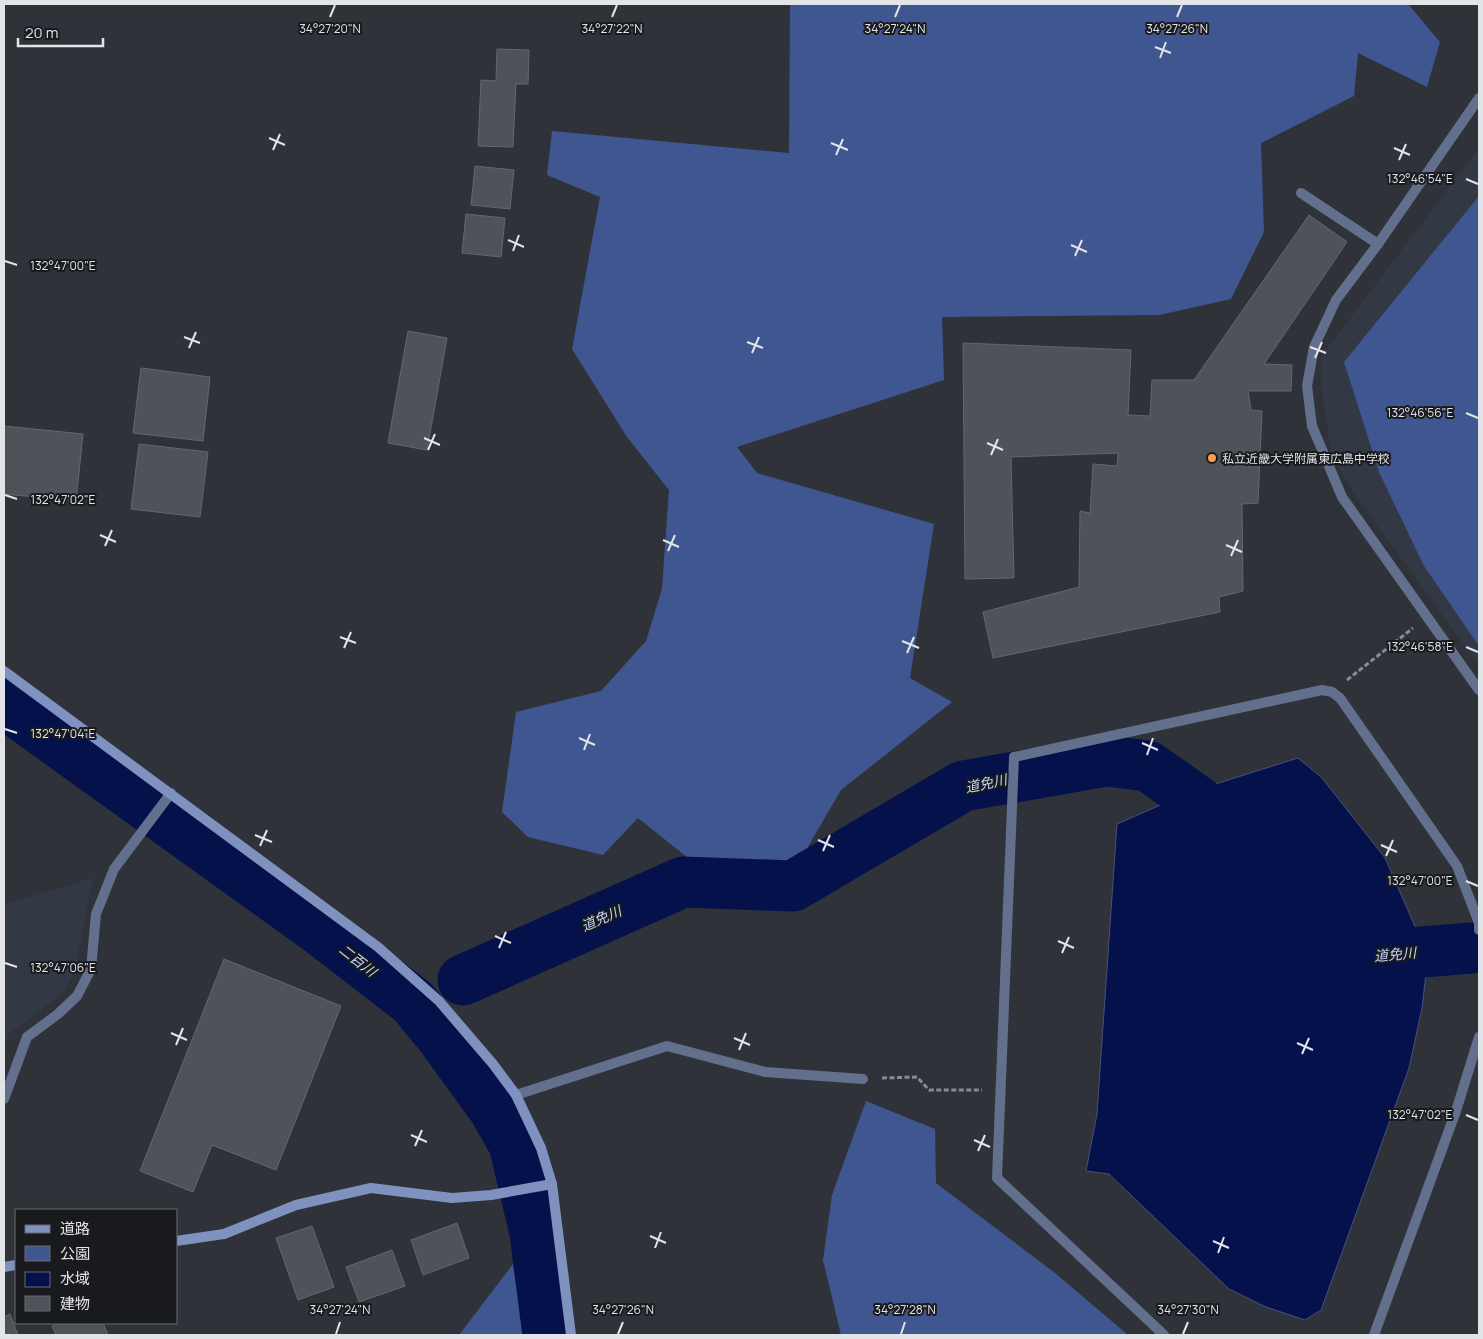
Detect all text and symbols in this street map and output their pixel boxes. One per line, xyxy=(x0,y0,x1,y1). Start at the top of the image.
scale bar xyxy=(18,15,102,47)
text: 34°27'20"N xyxy=(299,20,361,37)
text: 34°27'22"N xyxy=(581,20,643,37)
text: 34°27'24"N xyxy=(865,20,925,37)
text: 34°27'26"N xyxy=(1146,20,1208,37)
text: 20 m xyxy=(25,22,58,43)
text: 132°46'54"E xyxy=(1387,170,1453,187)
text: 132°47'00"E xyxy=(30,257,96,274)
text: 132°46'56"E xyxy=(1387,404,1453,421)
place label: 私立近畿大学附属東広島中学校 xyxy=(1222,450,1390,467)
marker: 私立近畿大学附属東広島中学校 xyxy=(1206,452,1218,464)
text: 132°47'02"E xyxy=(31,491,96,508)
text: 132°46'58"E xyxy=(1387,638,1453,655)
text: 132°47'04"E xyxy=(31,725,96,742)
water label: 道免川 xyxy=(963,769,1010,797)
text: 132°47'00"E xyxy=(1387,872,1453,889)
water label: 道免川 xyxy=(578,900,626,935)
water label: 二百川 xyxy=(336,940,382,982)
water label: 道免川 xyxy=(1373,943,1419,965)
text: 132°47'06"E xyxy=(30,959,96,976)
text: 132°47'02"E xyxy=(1388,1106,1453,1123)
legend xyxy=(15,1209,178,1324)
text: 道路 xyxy=(60,1218,90,1239)
text: 公園 xyxy=(60,1243,90,1264)
text: 水域 xyxy=(60,1268,90,1289)
text: 建物 xyxy=(60,1293,90,1314)
text: 34°27'24"N xyxy=(310,1301,370,1318)
text: 34°27'26"N xyxy=(592,1301,654,1318)
text: 34°27'28"N xyxy=(874,1301,936,1318)
text: 34°27'30"N xyxy=(1157,1301,1219,1318)

